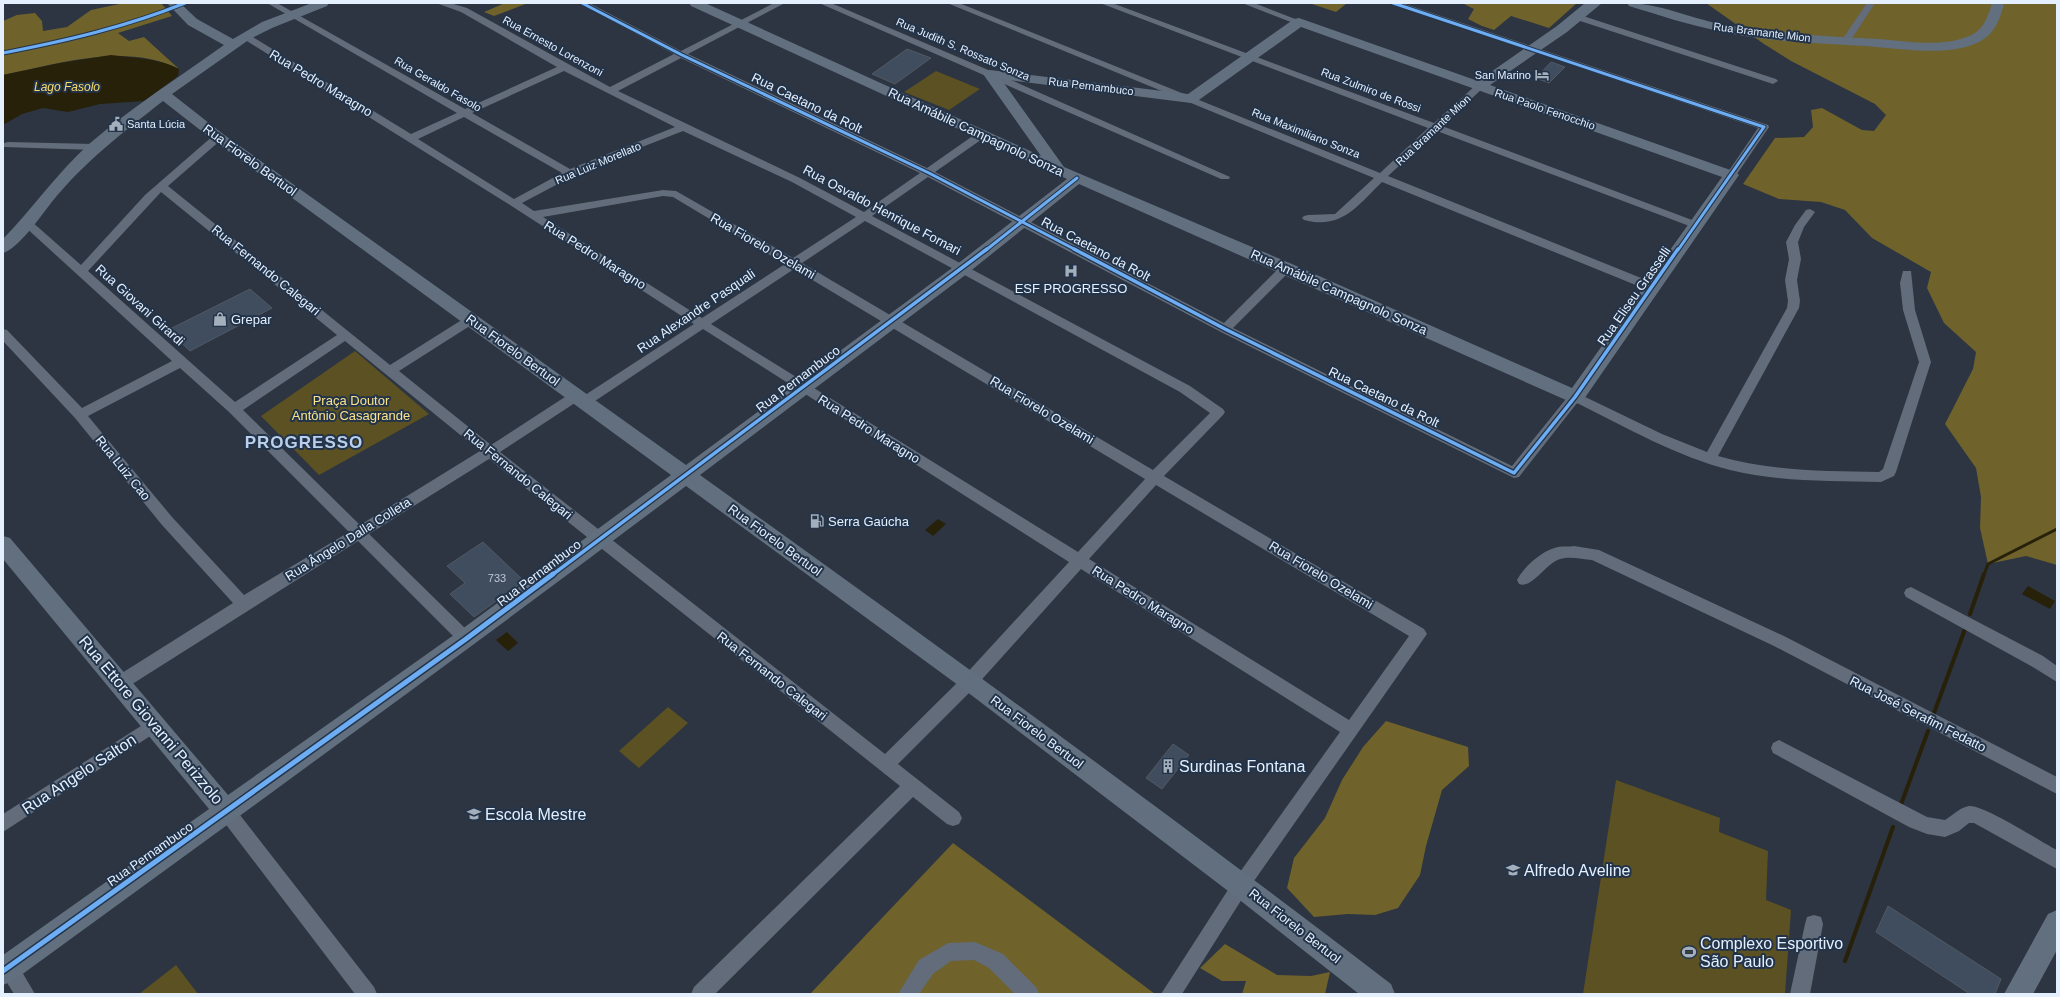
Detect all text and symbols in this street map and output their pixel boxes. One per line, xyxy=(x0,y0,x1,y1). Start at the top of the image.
street label: Rua Ernesto Lorenzoni xyxy=(501,13,605,79)
street label: Rua Judith S. Rossato Sonza xyxy=(895,15,1032,83)
street label: Rua Bramante Mion xyxy=(1713,20,1811,44)
street label: Rua Pedro Maragno xyxy=(267,46,375,120)
street label: Rua Geraldo Fasolo xyxy=(392,54,484,114)
street label: Rua Zulmiro de Rossi xyxy=(1319,65,1423,115)
hotel icon: San Marino xyxy=(1534,67,1550,83)
place label: San Marino xyxy=(1475,69,1531,81)
street label: Rua Caetano da Rolt xyxy=(749,70,865,137)
street label: Rua Pernambuco xyxy=(1048,75,1134,97)
water label: Lago Fasolo xyxy=(34,80,100,94)
street label: Rua Amábile Campagnolo Sonza xyxy=(886,85,1067,180)
street label: Rua Paolo Fenocchio xyxy=(1493,86,1597,132)
street label: Rua Bramante Mion xyxy=(1393,92,1473,168)
street label: Rua Maximiliano Sonza xyxy=(1250,106,1363,161)
public building icon: Santa Lúcia xyxy=(108,116,124,132)
place label: Santa Lúcia xyxy=(127,118,186,130)
street label: Rua Fiorelo Bertuol xyxy=(200,121,300,199)
street label: Rua Luiz Morellato xyxy=(553,140,643,186)
street label: Rua Osvaldo Henrique Fornari xyxy=(801,162,963,258)
street label: Rua Fiorelo Ozelami xyxy=(708,210,818,282)
street label: Rua Caetano da Rolt xyxy=(1039,214,1153,284)
street label: Rua Pedro Maragno xyxy=(541,218,649,292)
street label: Rua Fernando Calegari xyxy=(209,222,323,318)
street label: Rua Eliseu Grasselli xyxy=(1594,244,1674,348)
street label: Rua Amábile Campagnolo Sonza xyxy=(1248,246,1430,338)
street label: Rua Giovani Girardi xyxy=(93,261,188,349)
hospital icon: ESF PROGRESSO xyxy=(1063,263,1079,279)
street label: Rua Alexandre Pasquali xyxy=(634,266,758,356)
place label: ESF PROGRESSO xyxy=(1015,281,1127,296)
shop icon: Grepar xyxy=(212,311,228,327)
street label: Rua Fiorelo Bertuol xyxy=(463,311,563,389)
place label: Grepar xyxy=(231,312,272,327)
street label: Rua Pernambuco xyxy=(753,343,843,415)
street label: Rua Caetano da Rolt xyxy=(1326,364,1442,431)
street label: Rua Fiorelo Ozelami xyxy=(987,373,1097,447)
street label: Rua Pedro Maragno xyxy=(815,392,923,466)
park label: Praça Doutor Antônio Casagrande xyxy=(292,393,410,423)
street label: Rua Fernando Calegari xyxy=(461,426,575,522)
street label: Rua Luiz Cao xyxy=(92,433,154,503)
district label: PROGRESSO xyxy=(245,433,363,452)
street label: Rua Ângelo Dalla Colleta xyxy=(282,494,414,584)
street label: Rua Fiorelo Bertuol xyxy=(725,501,825,579)
fuel station icon: Serra Gaúcha xyxy=(809,513,825,529)
place label: Serra Gaúcha xyxy=(828,514,910,529)
street label: Rua Pernambuco xyxy=(494,537,584,609)
street label: Rua Fiorelo Ozelami xyxy=(1266,538,1376,612)
street label: Rua Pedro Maragno xyxy=(1089,563,1197,637)
house number: 733 xyxy=(488,572,506,584)
street label: Rua Fernando Calegari xyxy=(714,628,830,724)
street label: Rua Ettore Giovanni Perizzolo xyxy=(76,632,226,808)
street label: Rua José Serafim Fedatto xyxy=(1847,673,1989,755)
street label: Rua Fiorelo Bertuol xyxy=(988,692,1086,772)
street label: Rua Angelo Salton xyxy=(19,731,139,817)
building icon: Surdinas Fontana xyxy=(1160,758,1176,774)
place label: Surdinas Fontana xyxy=(1179,758,1305,775)
school or university icon: Escola Mestre xyxy=(466,806,482,822)
place label: Escola Mestre xyxy=(485,806,586,823)
street label: Rua Pernambuco xyxy=(104,819,196,889)
school or university icon: Alfredo Aveline xyxy=(1505,862,1521,878)
place label: Alfredo Aveline xyxy=(1524,862,1631,879)
street label: Rua Fiorelo Bertuol xyxy=(1246,886,1344,966)
place label: Complexo Esportivo São Paulo xyxy=(1700,935,1843,970)
sports icon: Complexo Esportivo São Paulo xyxy=(1681,944,1697,960)

